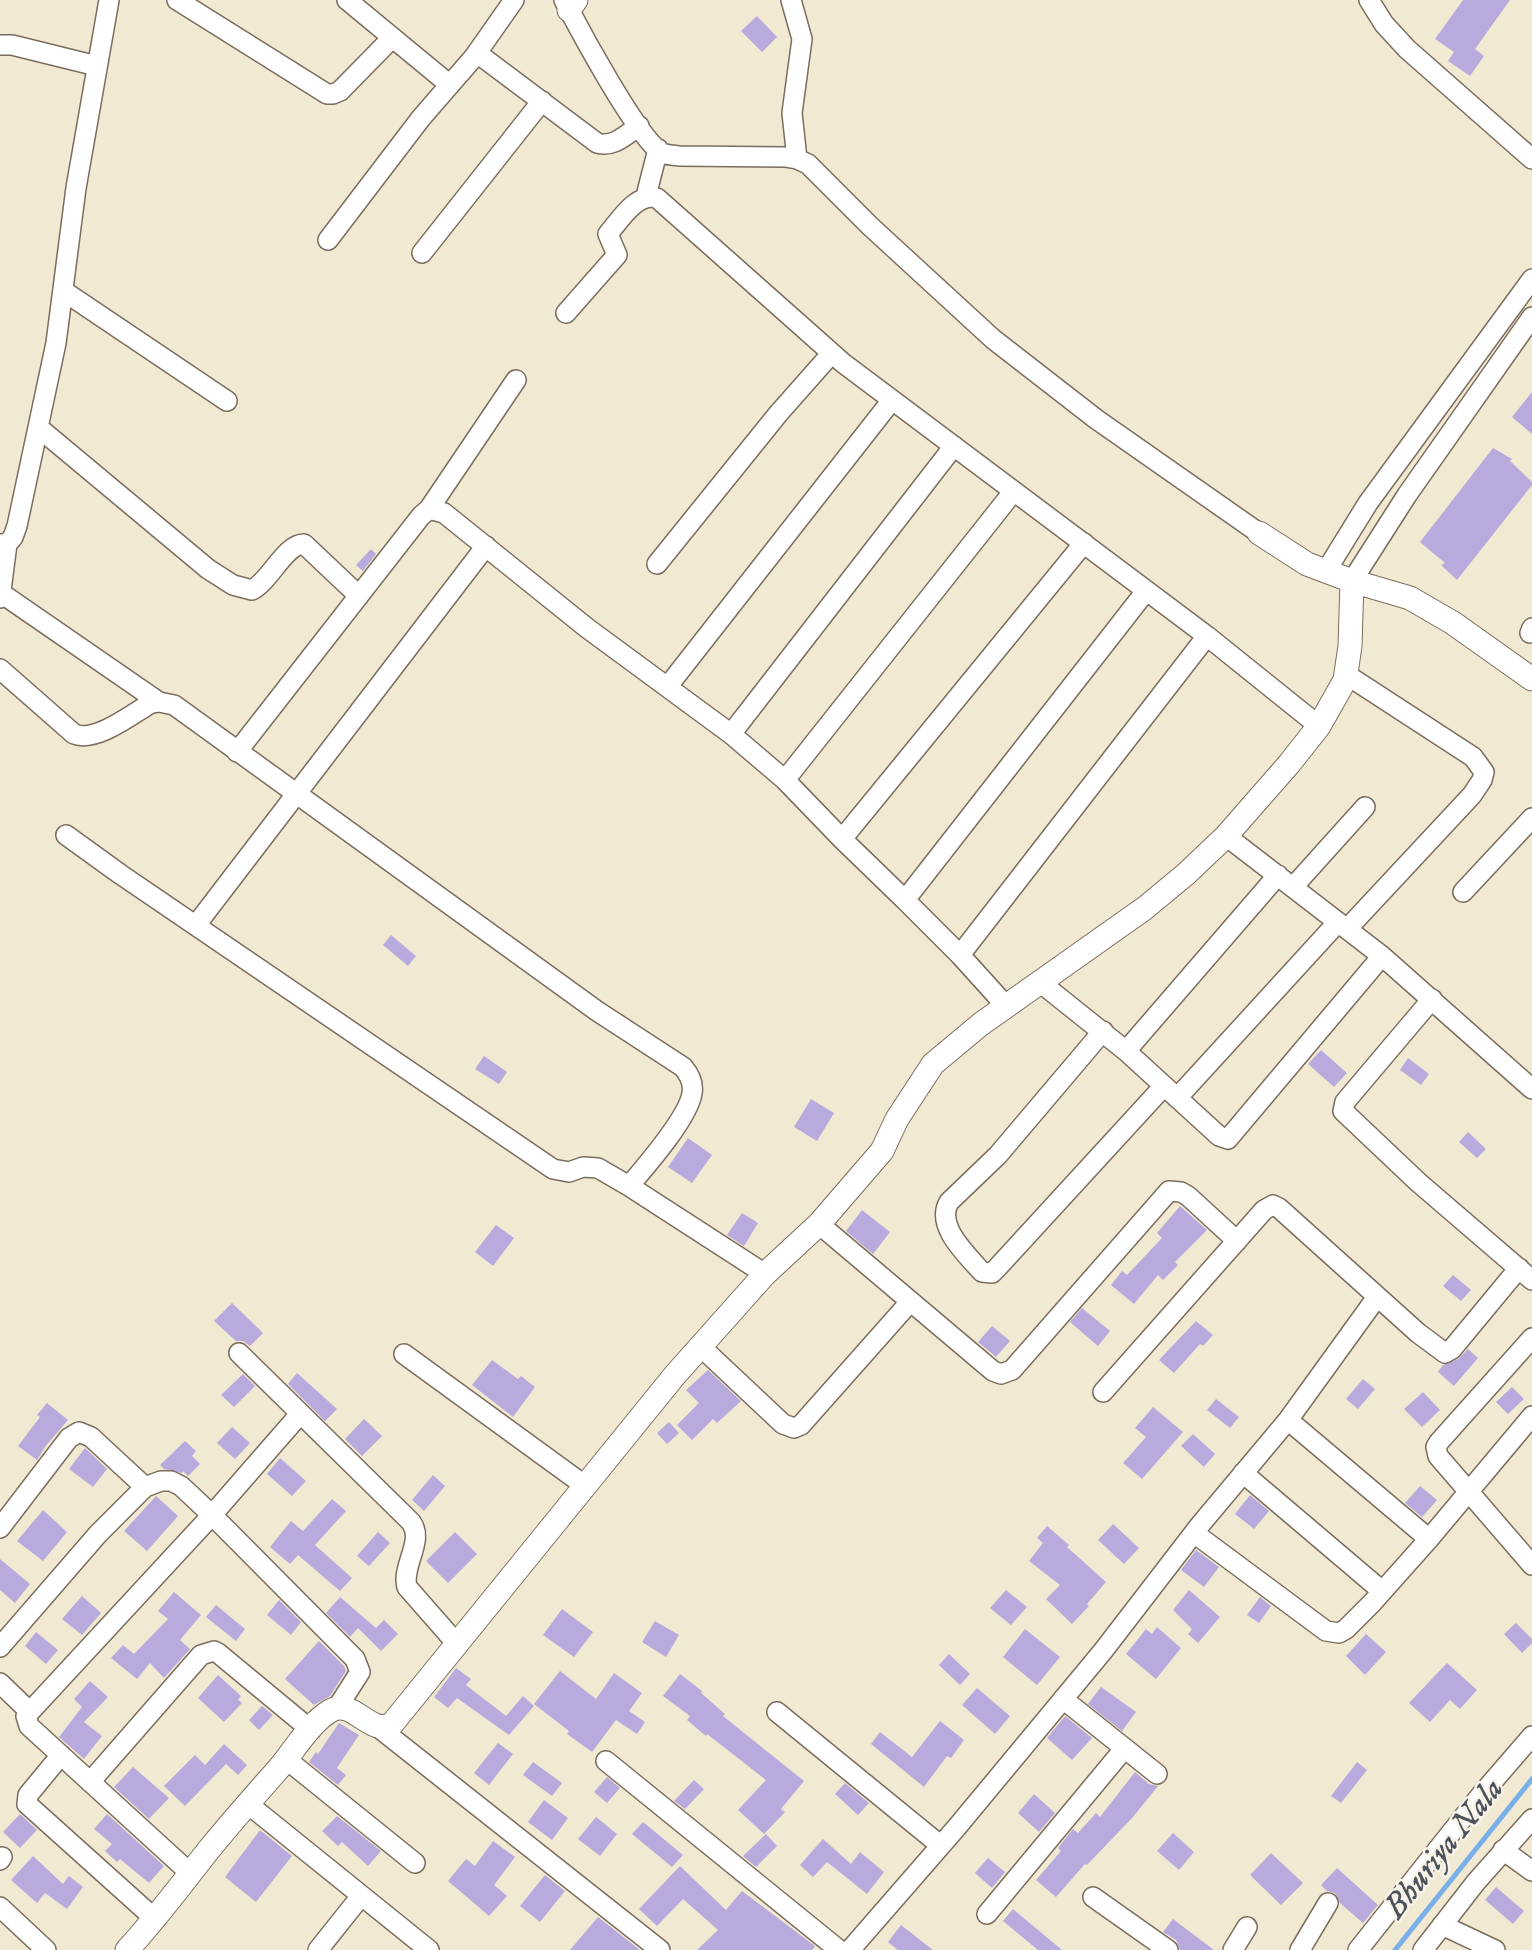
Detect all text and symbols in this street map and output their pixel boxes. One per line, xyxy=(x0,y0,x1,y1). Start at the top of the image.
water label: Bhuriya Nala xyxy=(1378,1772,1514,1928)

